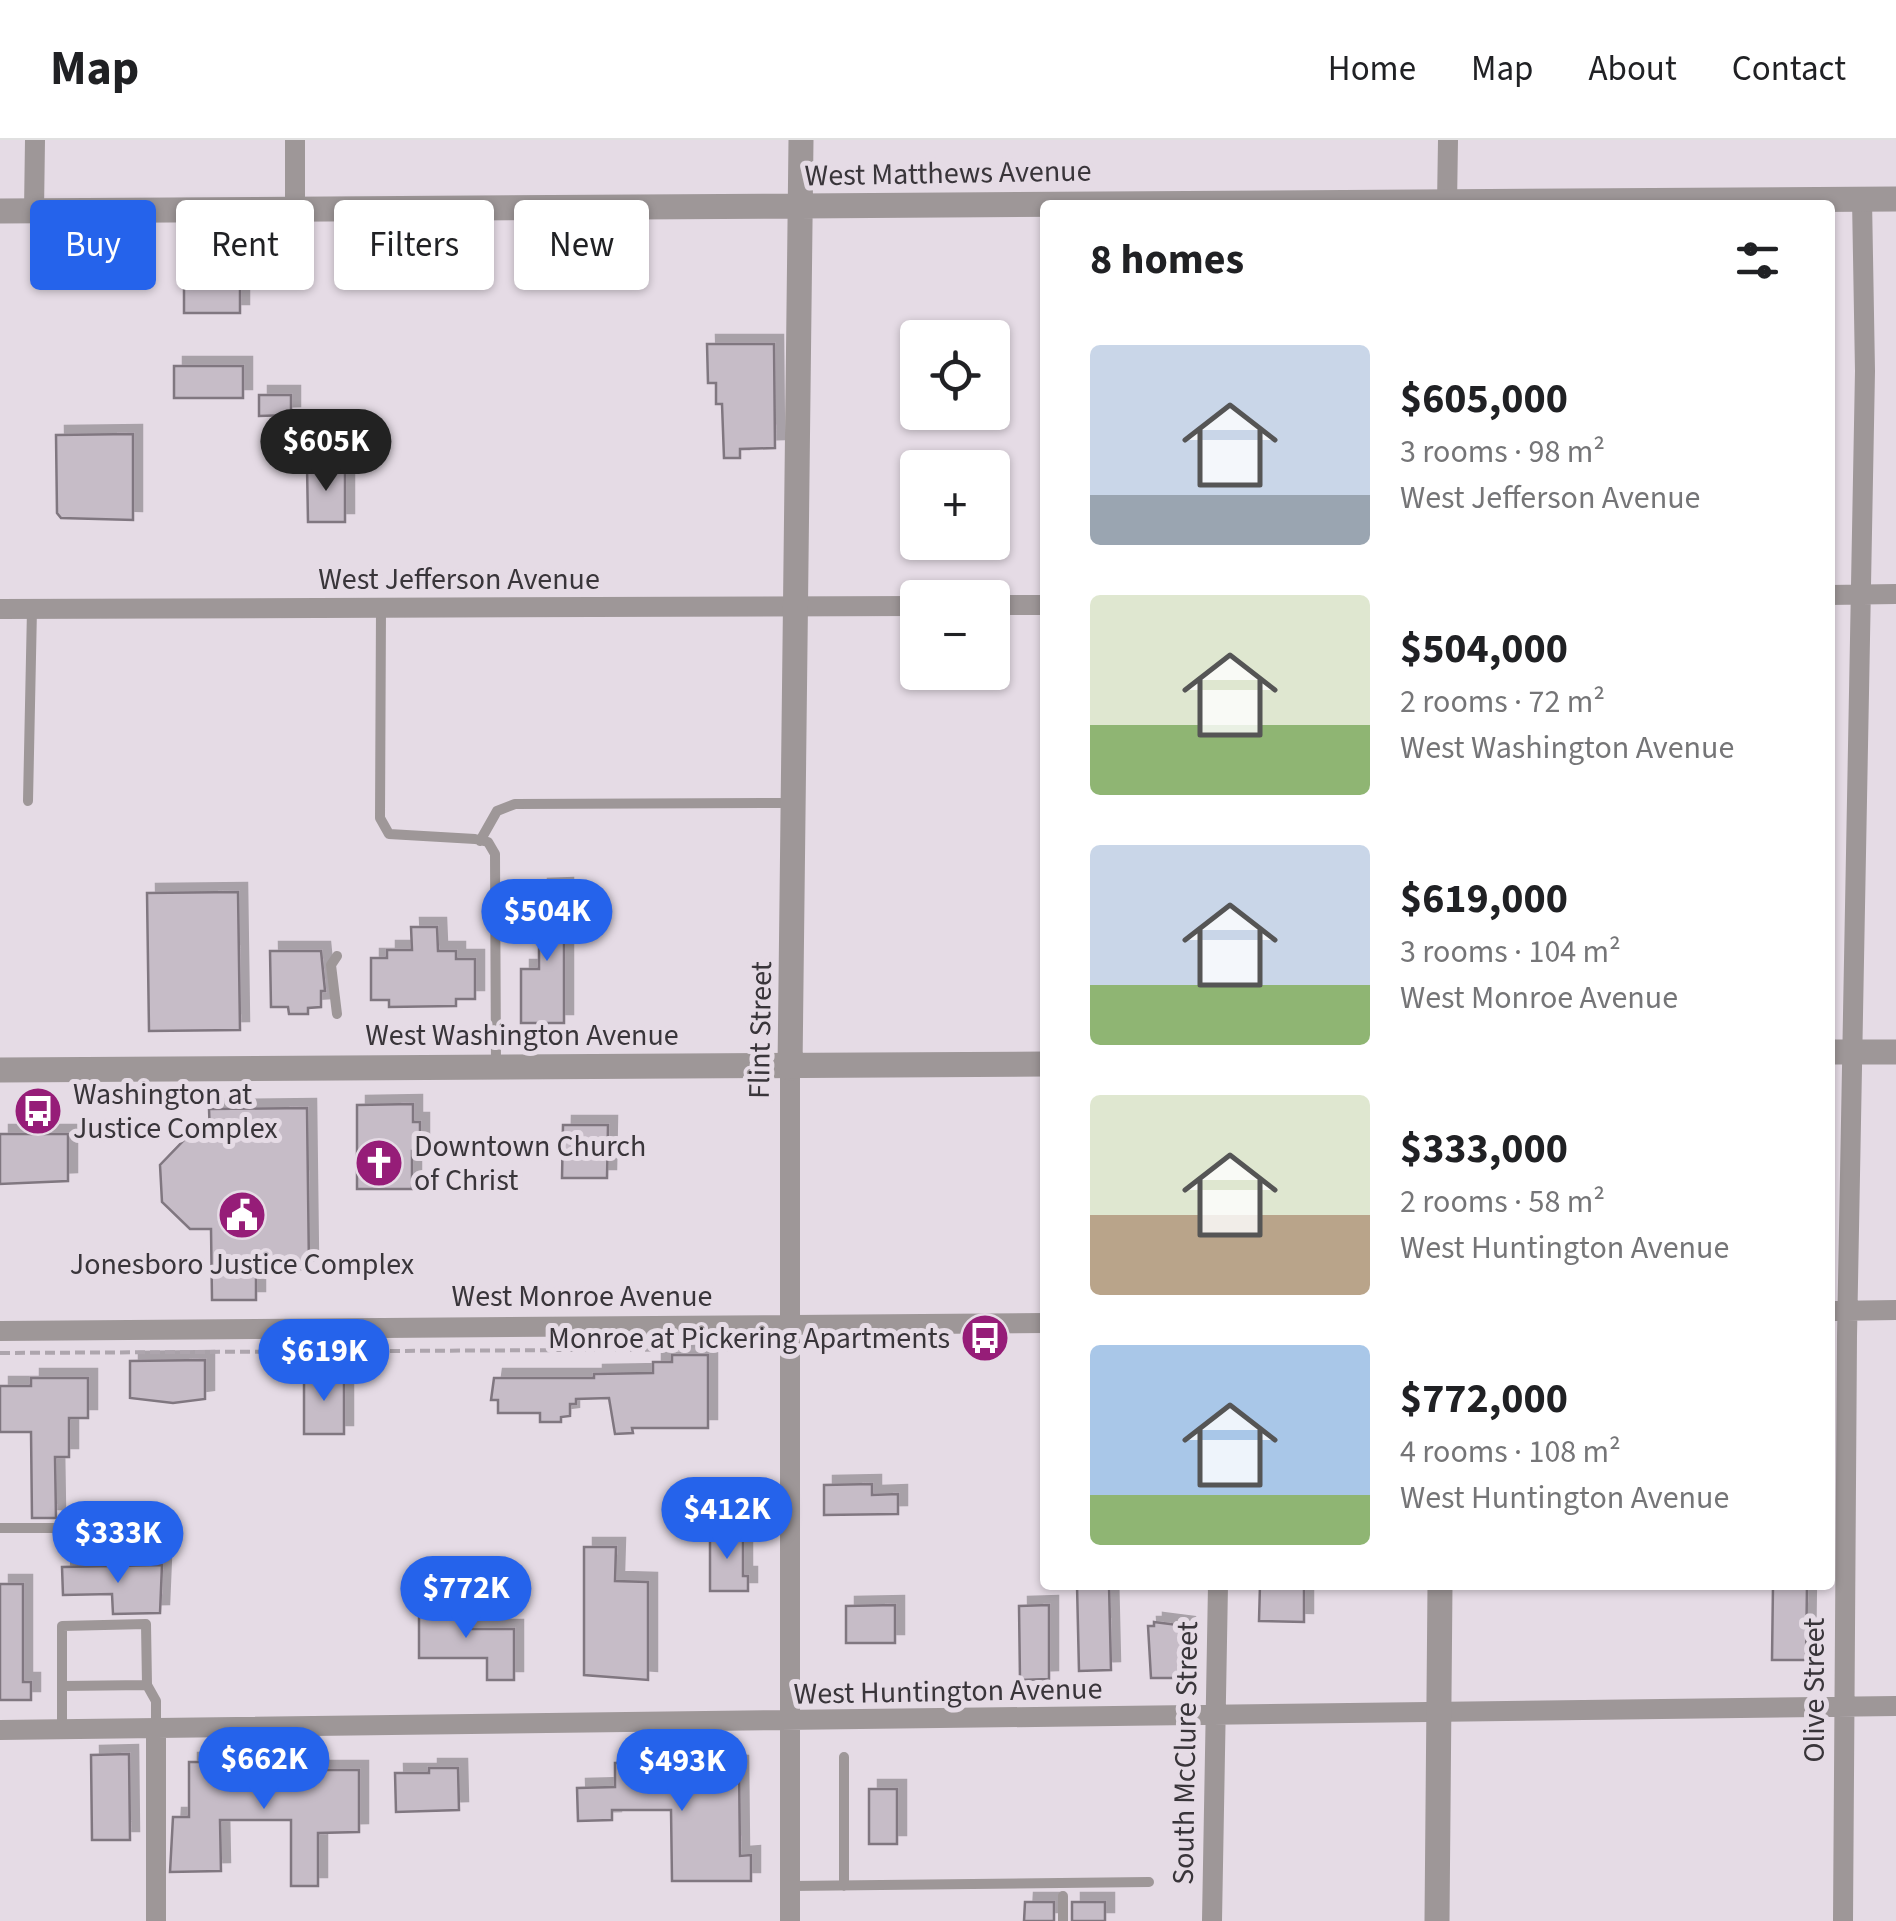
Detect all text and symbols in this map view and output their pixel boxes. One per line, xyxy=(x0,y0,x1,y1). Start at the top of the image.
text: Map xyxy=(50,35,139,103)
text: Home xyxy=(1328,44,1416,94)
text: Map xyxy=(1471,44,1534,94)
text: About xyxy=(1589,44,1677,94)
text: Contact xyxy=(1732,44,1846,94)
street label: West Matthews Avenue xyxy=(804,150,1092,197)
chip: Buy xyxy=(30,200,156,290)
chip: Rent xyxy=(176,200,314,290)
chip: Filters xyxy=(334,200,494,290)
chip: New xyxy=(514,200,649,290)
text: 8 homes xyxy=(1090,230,1244,290)
icon: filters xyxy=(1730,233,1785,288)
map controls xyxy=(900,320,1010,690)
button: locate xyxy=(900,320,1010,430)
text: $605,000 xyxy=(1400,369,1568,429)
icon: home xyxy=(1170,385,1290,505)
pin: $605K xyxy=(256,409,396,494)
text: $605K xyxy=(282,418,370,464)
text: 3 rooms · 98 m² xyxy=(1400,429,1605,475)
button: + xyxy=(900,450,1010,560)
text: West Jefferson Avenue xyxy=(1400,475,1700,521)
street label: West Jefferson Avenue xyxy=(318,558,600,601)
button: − xyxy=(900,580,1010,690)
text: $504,000 xyxy=(1400,619,1568,679)
icon: home xyxy=(1170,635,1290,755)
text: 2 rooms · 72 m² xyxy=(1400,679,1605,725)
text: West Washington Avenue xyxy=(1400,725,1734,771)
text: $619,000 xyxy=(1400,869,1568,929)
pin: $504K xyxy=(477,879,617,964)
icon: home xyxy=(1170,885,1290,1005)
text: $504K xyxy=(503,888,591,934)
text: 3 rooms · 104 m² xyxy=(1400,929,1621,975)
street label: Flint Street xyxy=(738,961,783,1099)
text: West Monroe Avenue xyxy=(1400,975,1678,1021)
street label: West Washington Avenue xyxy=(365,1014,679,1057)
place label: Washington at Justice Complex xyxy=(73,1073,278,1150)
bus stop icon: Washington at Justice Complex xyxy=(12,1085,64,1137)
text: $333,000 xyxy=(1400,1119,1568,1179)
place label: Downtown Church of Christ xyxy=(414,1125,646,1202)
icon: home xyxy=(1170,1135,1290,1255)
church icon: Downtown Church of Christ xyxy=(353,1137,405,1189)
text: 2 rooms · 58 m² xyxy=(1400,1179,1605,1225)
public building icon: Jonesboro Justice Complex xyxy=(216,1189,268,1241)
text: West Huntington Avenue xyxy=(1400,1225,1729,1271)
place label: Jonesboro Justice Complex xyxy=(70,1243,414,1286)
street label: West Monroe Avenue xyxy=(452,1275,712,1318)
bus stop icon: Monroe at Pickering Apartments xyxy=(959,1312,1011,1364)
place label: Monroe at Pickering Apartments xyxy=(548,1317,950,1360)
pin: $619K xyxy=(254,1319,394,1404)
text: $619K xyxy=(280,1328,368,1374)
text: $772,000 xyxy=(1400,1369,1568,1429)
icon: home xyxy=(1170,1385,1290,1505)
text: 4 rooms · 108 m² xyxy=(1400,1429,1621,1475)
text: West Huntington Avenue xyxy=(1400,1475,1729,1521)
pin: $412K xyxy=(657,1477,797,1562)
text: $412K xyxy=(683,1486,771,1532)
pin: $333K xyxy=(48,1501,188,1586)
text: $333K xyxy=(74,1510,162,1556)
pin: $772K xyxy=(396,1556,536,1641)
text: $772K xyxy=(422,1565,510,1611)
street label: Olive Street xyxy=(1793,1618,1836,1762)
street label: South McClure Street xyxy=(1162,1621,1209,1885)
street label: West Huntington Avenue xyxy=(793,1667,1103,1716)
pin: $662K xyxy=(194,1727,334,1812)
pin: $493K xyxy=(612,1729,752,1814)
text: $662K xyxy=(220,1736,308,1782)
text: $493K xyxy=(638,1738,726,1784)

